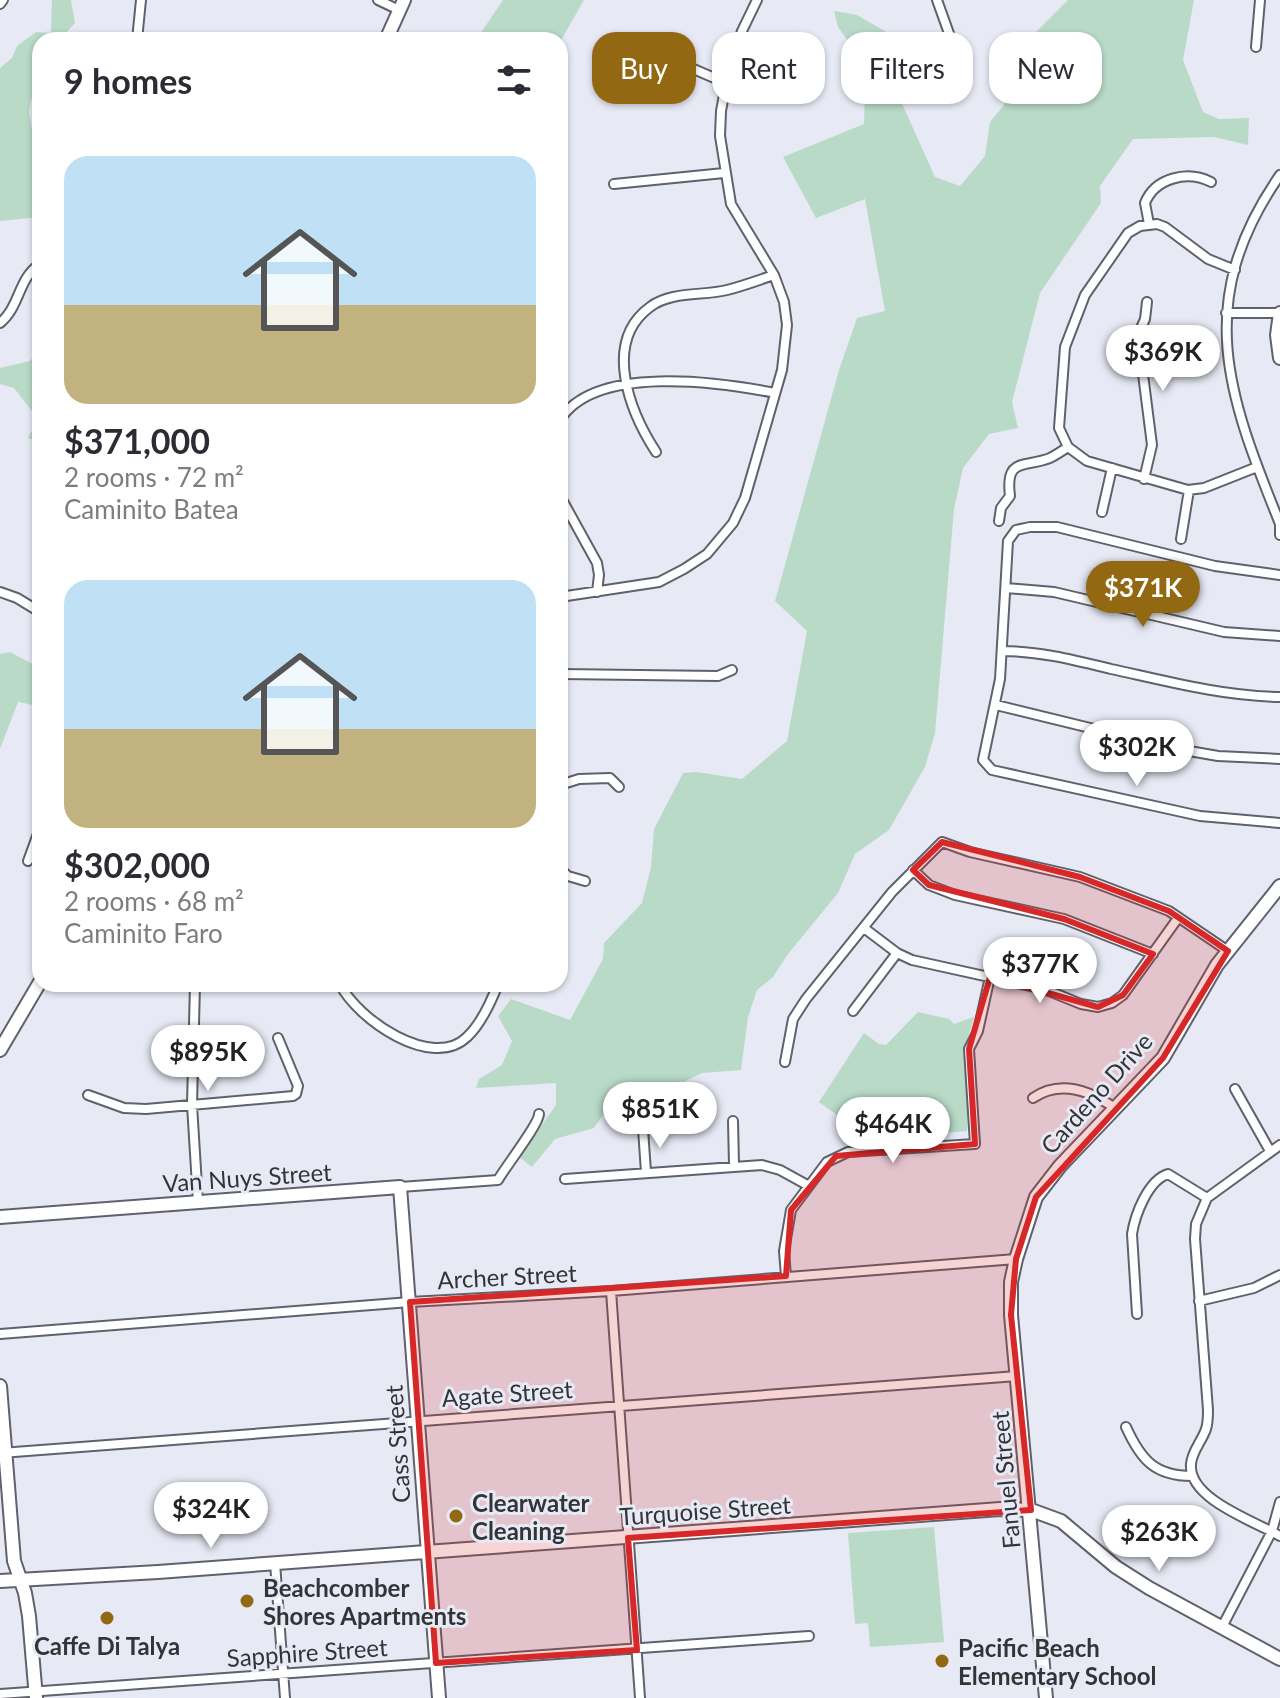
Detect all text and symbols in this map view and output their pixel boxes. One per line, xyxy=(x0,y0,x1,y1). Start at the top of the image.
chip: Buy xyxy=(592,32,696,104)
chip: Rent xyxy=(712,32,825,104)
chip: Filters xyxy=(841,32,973,104)
chip: New xyxy=(989,32,1102,104)
icon: filters xyxy=(492,58,536,102)
text: 9 homes xyxy=(64,60,192,101)
icon: home xyxy=(228,208,372,352)
pin: $369K xyxy=(1107,325,1219,393)
text: $369K xyxy=(1124,335,1202,367)
text: $371,000 xyxy=(64,420,210,461)
text: 2 rooms · 72 m² xyxy=(64,461,244,493)
text: Caminito Batea xyxy=(64,493,239,525)
pin: $371K xyxy=(1087,561,1199,629)
text: $371K xyxy=(1104,571,1182,603)
icon: home xyxy=(228,632,372,776)
pin: $302K xyxy=(1081,720,1193,788)
text: $302K xyxy=(1098,730,1176,762)
text: $302,000 xyxy=(64,844,210,885)
text: 2 rooms · 68 m² xyxy=(64,885,244,917)
text: Caminito Faro xyxy=(64,917,223,949)
pin: $377K xyxy=(984,937,1096,1005)
text: $377K xyxy=(1001,947,1079,979)
pin: $895K xyxy=(152,1025,264,1093)
street label: Cardeno Drive xyxy=(1034,1027,1158,1159)
text: $895K xyxy=(169,1035,247,1067)
pin: $851K xyxy=(604,1082,716,1150)
text: $851K xyxy=(621,1092,699,1124)
pin: $464K xyxy=(837,1097,949,1165)
text: $464K xyxy=(854,1107,932,1139)
street label: Van Nuys Street xyxy=(162,1157,333,1197)
street label: Archer Street xyxy=(437,1258,578,1294)
street label: Agate Street xyxy=(441,1374,574,1412)
street label: Cass Street xyxy=(378,1384,416,1504)
street label: Fanuel Street xyxy=(984,1409,1025,1550)
pin: $324K xyxy=(155,1482,267,1550)
place label: Clearwater Cleaning xyxy=(472,1488,590,1545)
street label: Turquoise Street xyxy=(618,1490,792,1530)
text: $324K xyxy=(172,1492,250,1524)
pin: $263K xyxy=(1103,1505,1215,1573)
marker: Clearwater Cleaning xyxy=(447,1507,465,1525)
text: $263K xyxy=(1120,1515,1198,1547)
place label: Beachcomber Shores Apartments xyxy=(263,1573,466,1630)
marker: Beachcomber Shores Apartments xyxy=(238,1592,256,1610)
marker: Caffe Di Talya xyxy=(98,1609,116,1627)
place label: Caffe Di Talya xyxy=(34,1631,180,1660)
street label: Sapphire Street xyxy=(226,1632,389,1672)
place label: Pacific Beach Elementary School xyxy=(958,1633,1157,1690)
marker: Pacific Beach Elementary School xyxy=(933,1652,951,1670)

